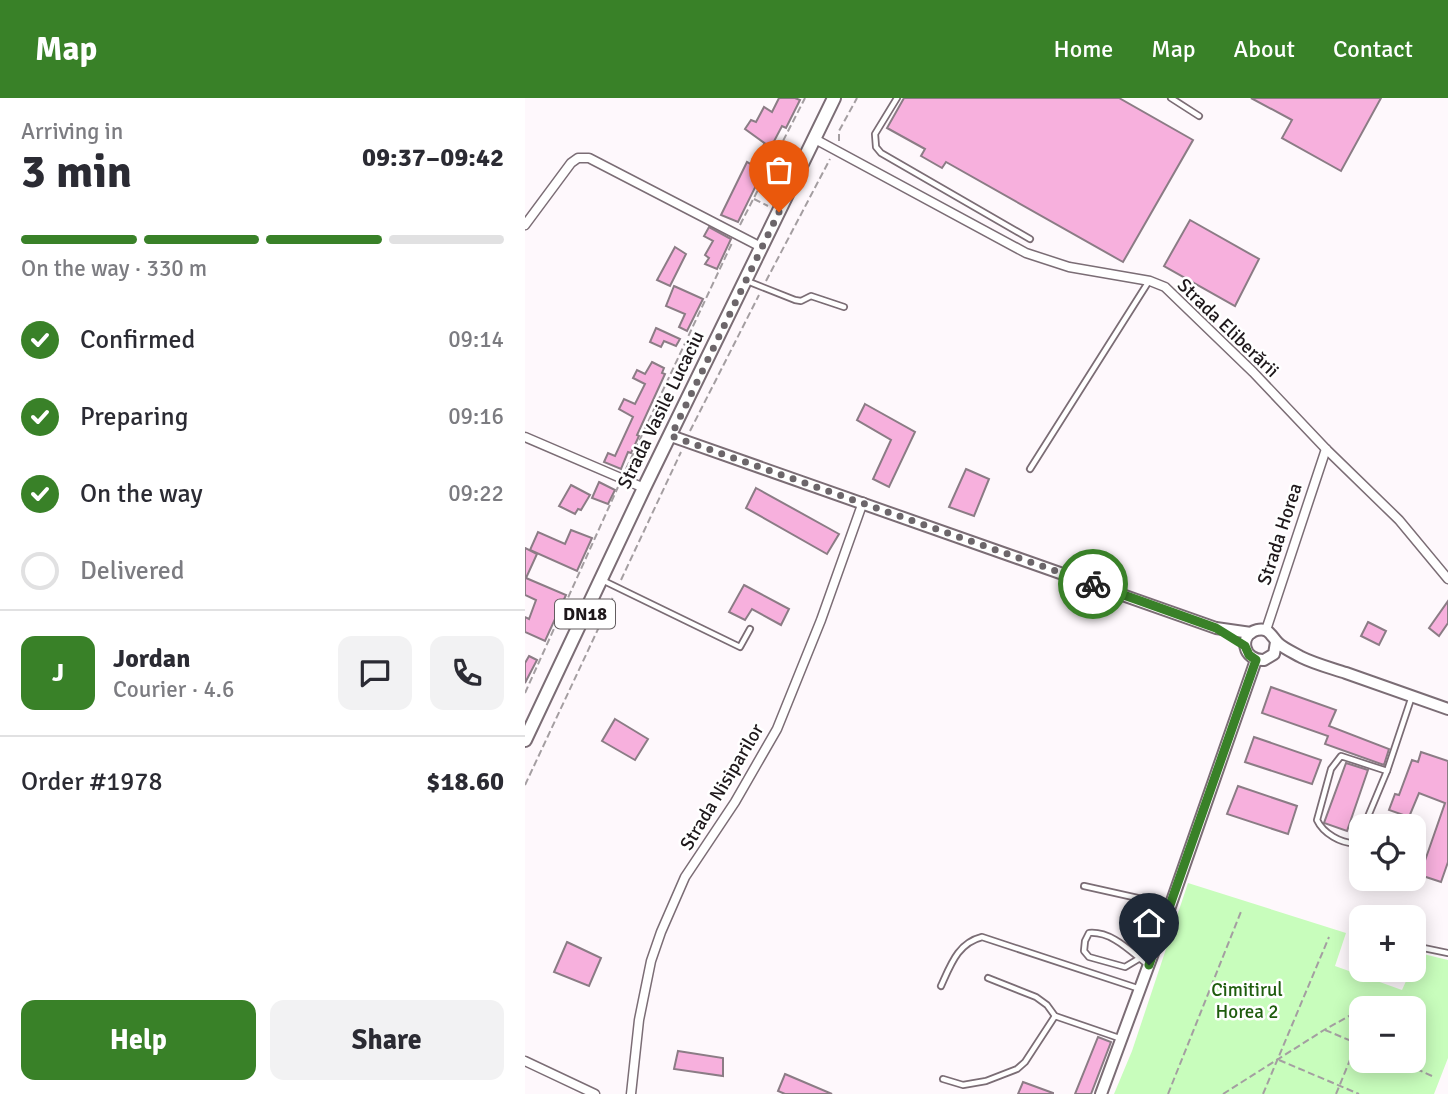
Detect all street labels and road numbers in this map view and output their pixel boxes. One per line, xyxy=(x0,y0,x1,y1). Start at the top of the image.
street label: Strada Eliberării xyxy=(1172,273,1284,383)
street label: Strada Vasile Lucaciu xyxy=(612,327,710,493)
street label: Strada Horea xyxy=(1252,480,1308,588)
road number: DN18 xyxy=(555,600,615,628)
street label: Strada Nisiparilor xyxy=(675,719,769,855)

